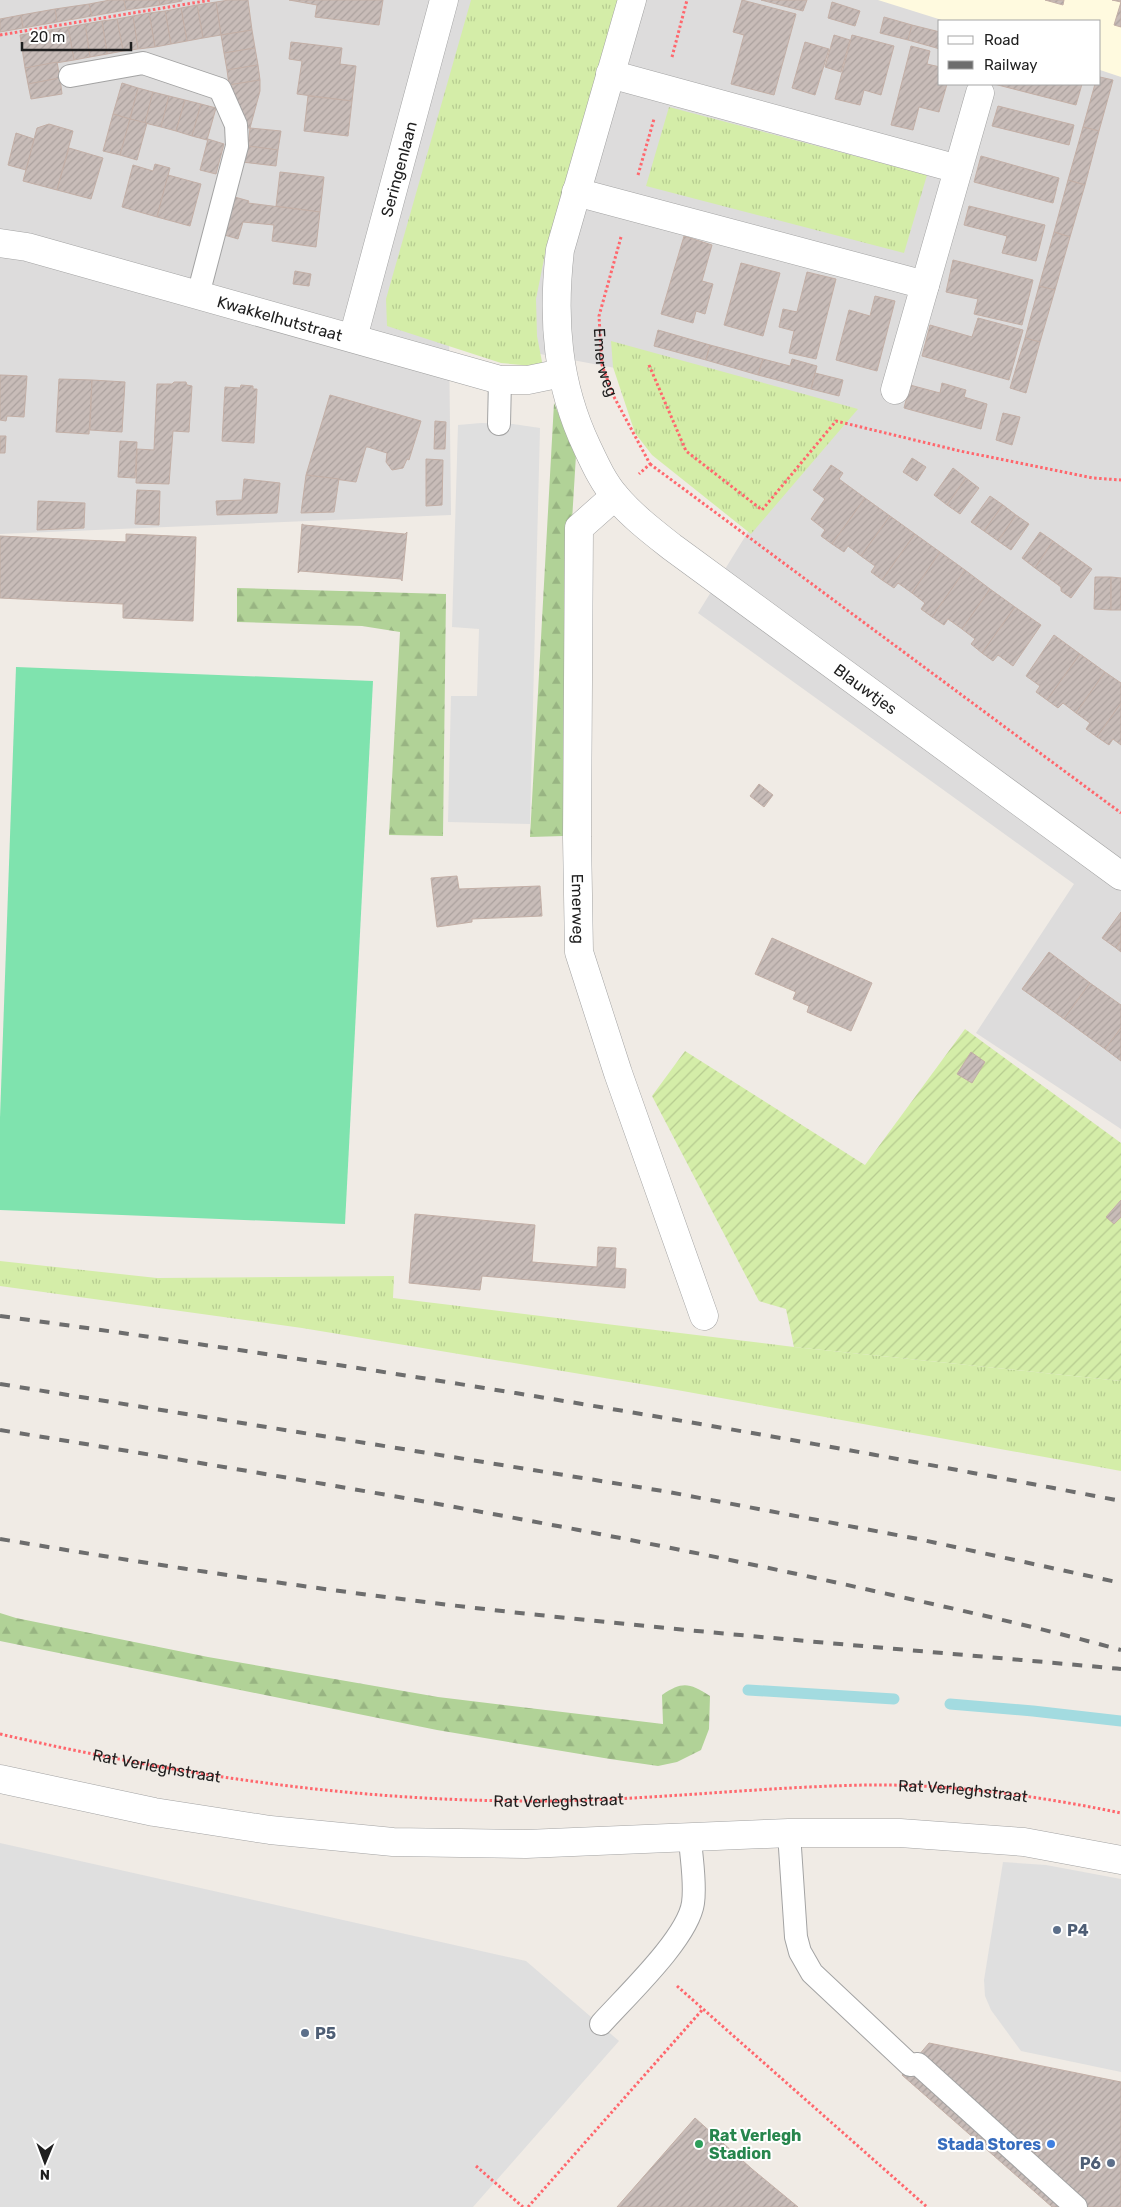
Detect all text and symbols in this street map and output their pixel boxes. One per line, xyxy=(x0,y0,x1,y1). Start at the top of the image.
scale bar xyxy=(22,20,131,52)
legend xyxy=(938,20,1101,85)
text: 20 m xyxy=(30,28,65,46)
text: Road xyxy=(984,31,1020,49)
text: Railway xyxy=(984,56,1038,74)
street label: Seringenlaan xyxy=(377,119,421,219)
street label: Kwakkelhutstraat xyxy=(215,292,345,345)
street label: Emerweg xyxy=(590,327,622,399)
street label: Blauwtjes xyxy=(830,660,901,719)
street label: Emerweg xyxy=(568,874,588,944)
street label: Rat Verleghstraat xyxy=(91,1745,222,1787)
street label: Rat Verleghstraat xyxy=(898,1776,1029,1806)
street label: Rat Verleghstraat xyxy=(493,1789,624,1811)
place label: P4 xyxy=(1067,1921,1089,1940)
marker: P4 xyxy=(1051,1924,1063,1936)
place label: P5 xyxy=(315,2024,336,2043)
marker: P5 xyxy=(299,2027,311,2039)
place label: Rat Verlegh Stadion xyxy=(709,2126,802,2163)
place label: Stada Stores xyxy=(937,2135,1041,2154)
north arrow xyxy=(20,2137,70,2187)
marker: Rat Verlegh Stadion xyxy=(693,2138,705,2150)
marker: Stada Stores xyxy=(1045,2138,1057,2150)
place label: P6 xyxy=(1080,2154,1101,2173)
marker: P6 xyxy=(1105,2157,1117,2169)
text: N xyxy=(40,2166,50,2183)

